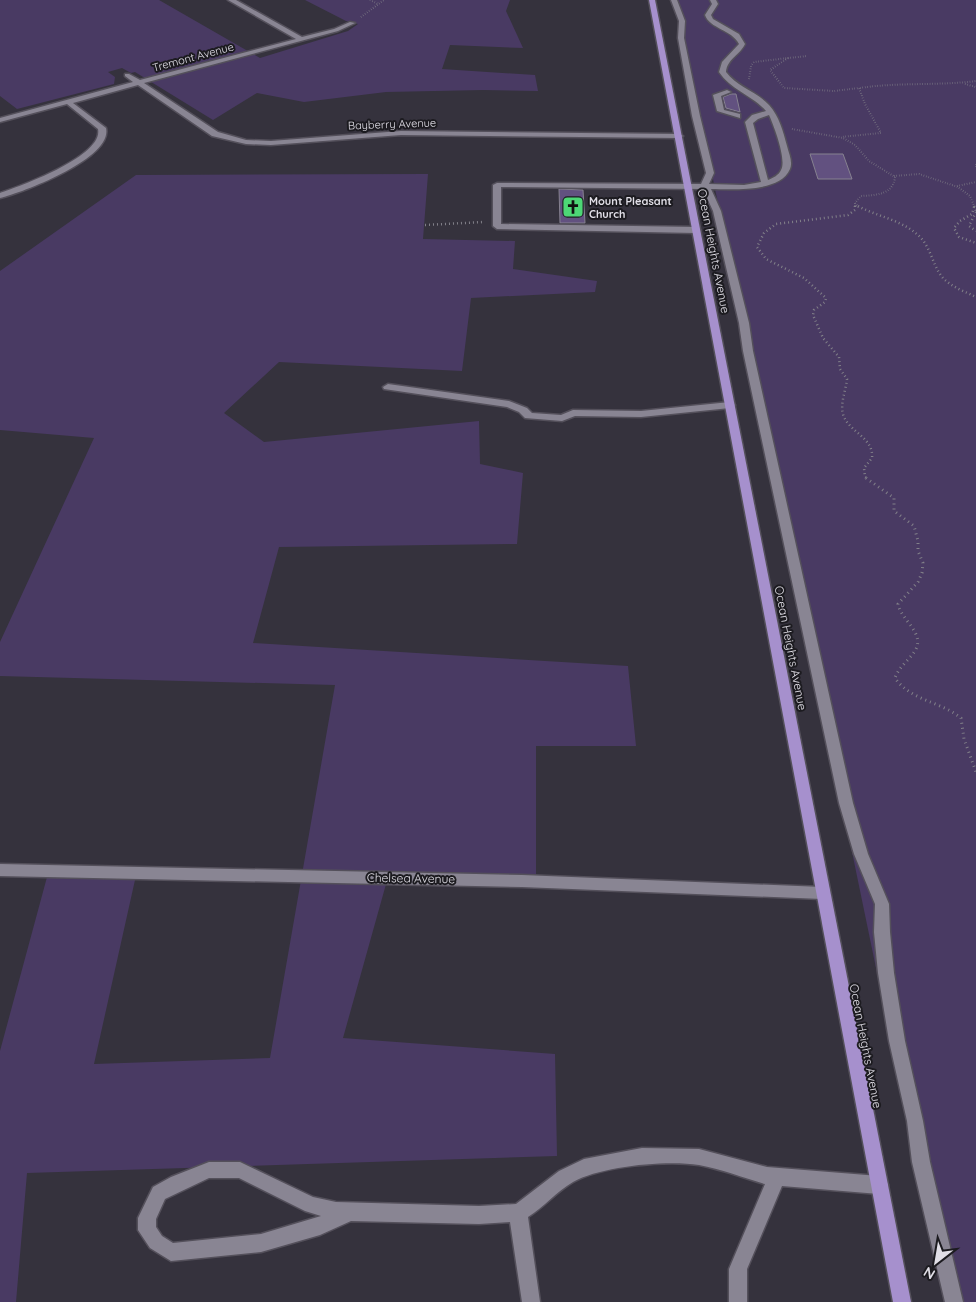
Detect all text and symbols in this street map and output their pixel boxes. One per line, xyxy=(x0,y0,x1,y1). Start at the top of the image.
street label: Tremont Avenue xyxy=(151,39,235,75)
street label: Bayberry Avenue xyxy=(348,115,436,133)
street label: Ocean Heights Avenue xyxy=(695,188,733,315)
place label: Mount Pleasant Church xyxy=(589,194,672,221)
church icon: Mount Pleasant Church xyxy=(561,195,585,219)
street label: Ocean Heights Avenue xyxy=(772,585,810,712)
street label: Chelsea Avenue xyxy=(367,870,455,886)
street label: Ocean Heights Avenue xyxy=(847,983,885,1110)
north arrow xyxy=(911,1237,961,1287)
text: N xyxy=(920,1263,938,1284)

